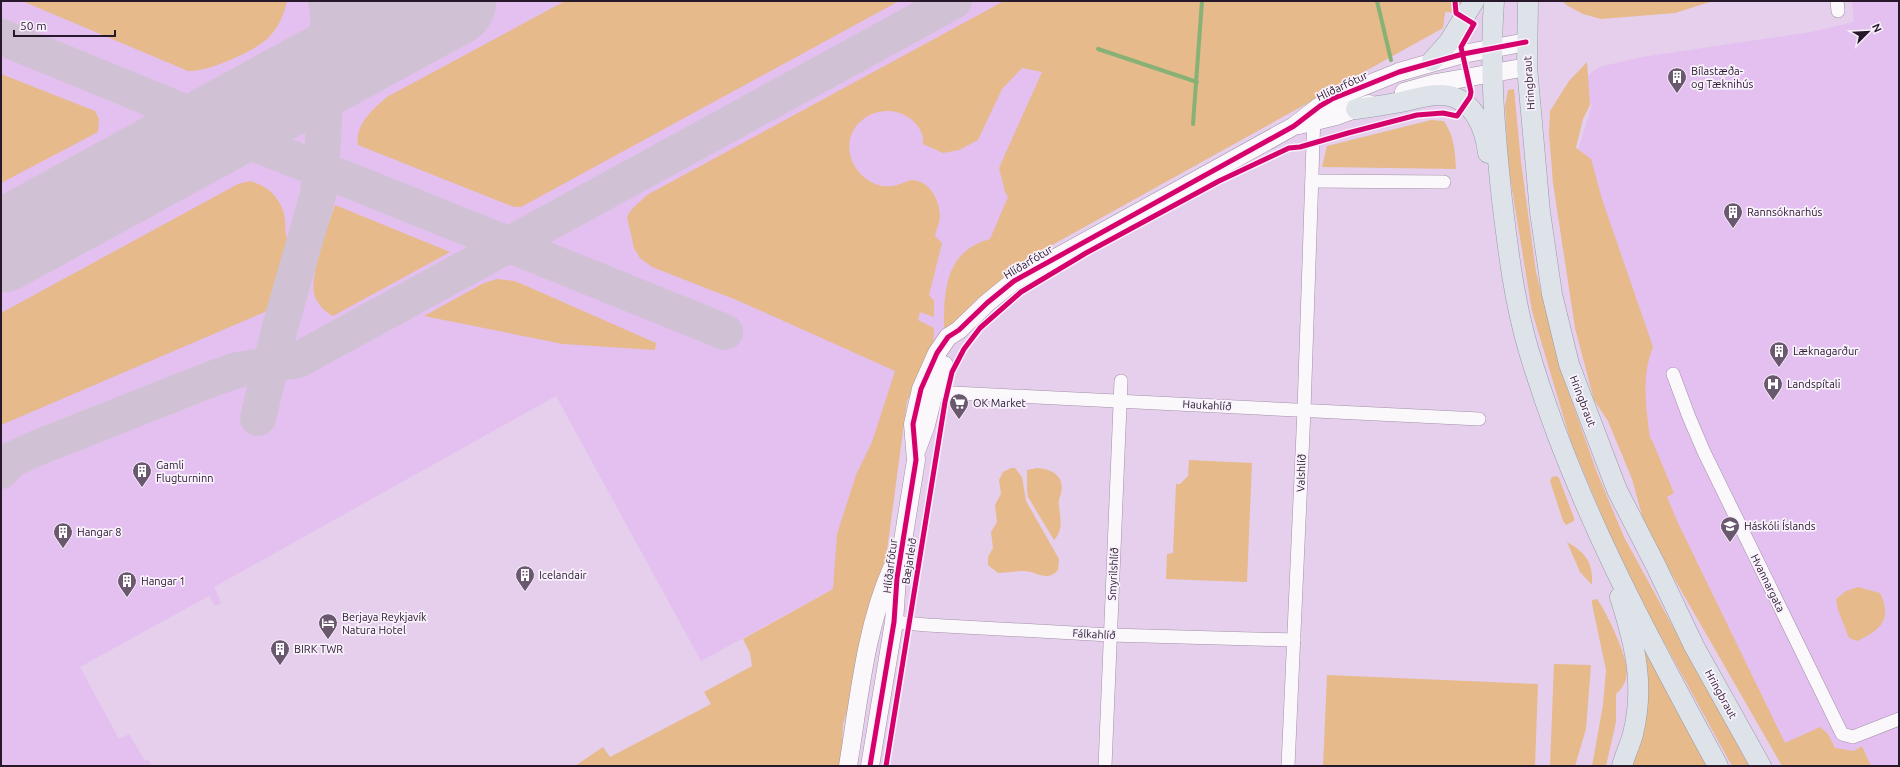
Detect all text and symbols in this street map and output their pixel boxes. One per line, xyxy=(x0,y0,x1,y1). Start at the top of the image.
scale bar xyxy=(14,12,115,38)
north arrow xyxy=(1848,12,1888,52)
text: 50 m xyxy=(20,19,47,32)
text: N xyxy=(1870,22,1884,34)
street label: Hringbraut xyxy=(1521,55,1537,110)
place label: Bílastæða- og Tæknihús xyxy=(1691,65,1753,90)
building icon: Bílastæða- og Tæknihús xyxy=(1666,66,1688,94)
street label: Hlíðarfótur xyxy=(1315,69,1370,103)
building icon: Rannsóknarhús xyxy=(1722,201,1744,229)
place label: Rannsóknarhús xyxy=(1747,206,1822,218)
street label: Hlíðarfótur xyxy=(1001,242,1055,281)
building icon: Læknagarður xyxy=(1768,340,1790,368)
place label: Læknagarður xyxy=(1793,345,1859,357)
hospital icon: Landspítali xyxy=(1762,373,1784,401)
street label: Hringbraut xyxy=(1568,374,1599,429)
place label: Landspítali xyxy=(1787,378,1840,390)
supermarket icon: OK Market xyxy=(948,392,970,420)
place label: OK Market xyxy=(973,397,1027,409)
street label: Haukahlíð xyxy=(1182,398,1232,412)
street label: Valshlíð xyxy=(1294,454,1308,492)
place label: Gamli Flugturninn xyxy=(156,459,214,484)
building icon: Gamli Flugturninn xyxy=(131,460,153,488)
school or university icon: Háskóli Íslands xyxy=(1719,515,1741,543)
place label: Háskóli Íslands xyxy=(1744,519,1816,532)
building icon: Hangar 8 xyxy=(52,521,74,549)
place label: Hangar 8 xyxy=(77,526,121,538)
street label: Hlíðarfótur xyxy=(881,537,899,594)
street label: Bæjarleið xyxy=(899,537,919,585)
street label: Smyrilshlíð xyxy=(1106,547,1120,601)
street label: Hvannargata xyxy=(1749,552,1787,614)
building icon: Icelandair xyxy=(514,564,536,592)
place label: Icelandair xyxy=(539,569,588,581)
building icon: Hangar 1 xyxy=(116,570,138,598)
place label: Hangar 1 xyxy=(141,575,185,587)
place label: Berjaya Reykjavík Natura Hotel xyxy=(342,611,427,636)
hotel icon: Berjaya Reykjavík Natura Hotel xyxy=(317,612,339,640)
street label: Fálkahlíð xyxy=(1072,627,1116,641)
building icon: BIRK TWR xyxy=(269,638,291,666)
place label: BIRK TWR xyxy=(294,643,343,655)
street label: Hringbraut xyxy=(1703,667,1740,721)

